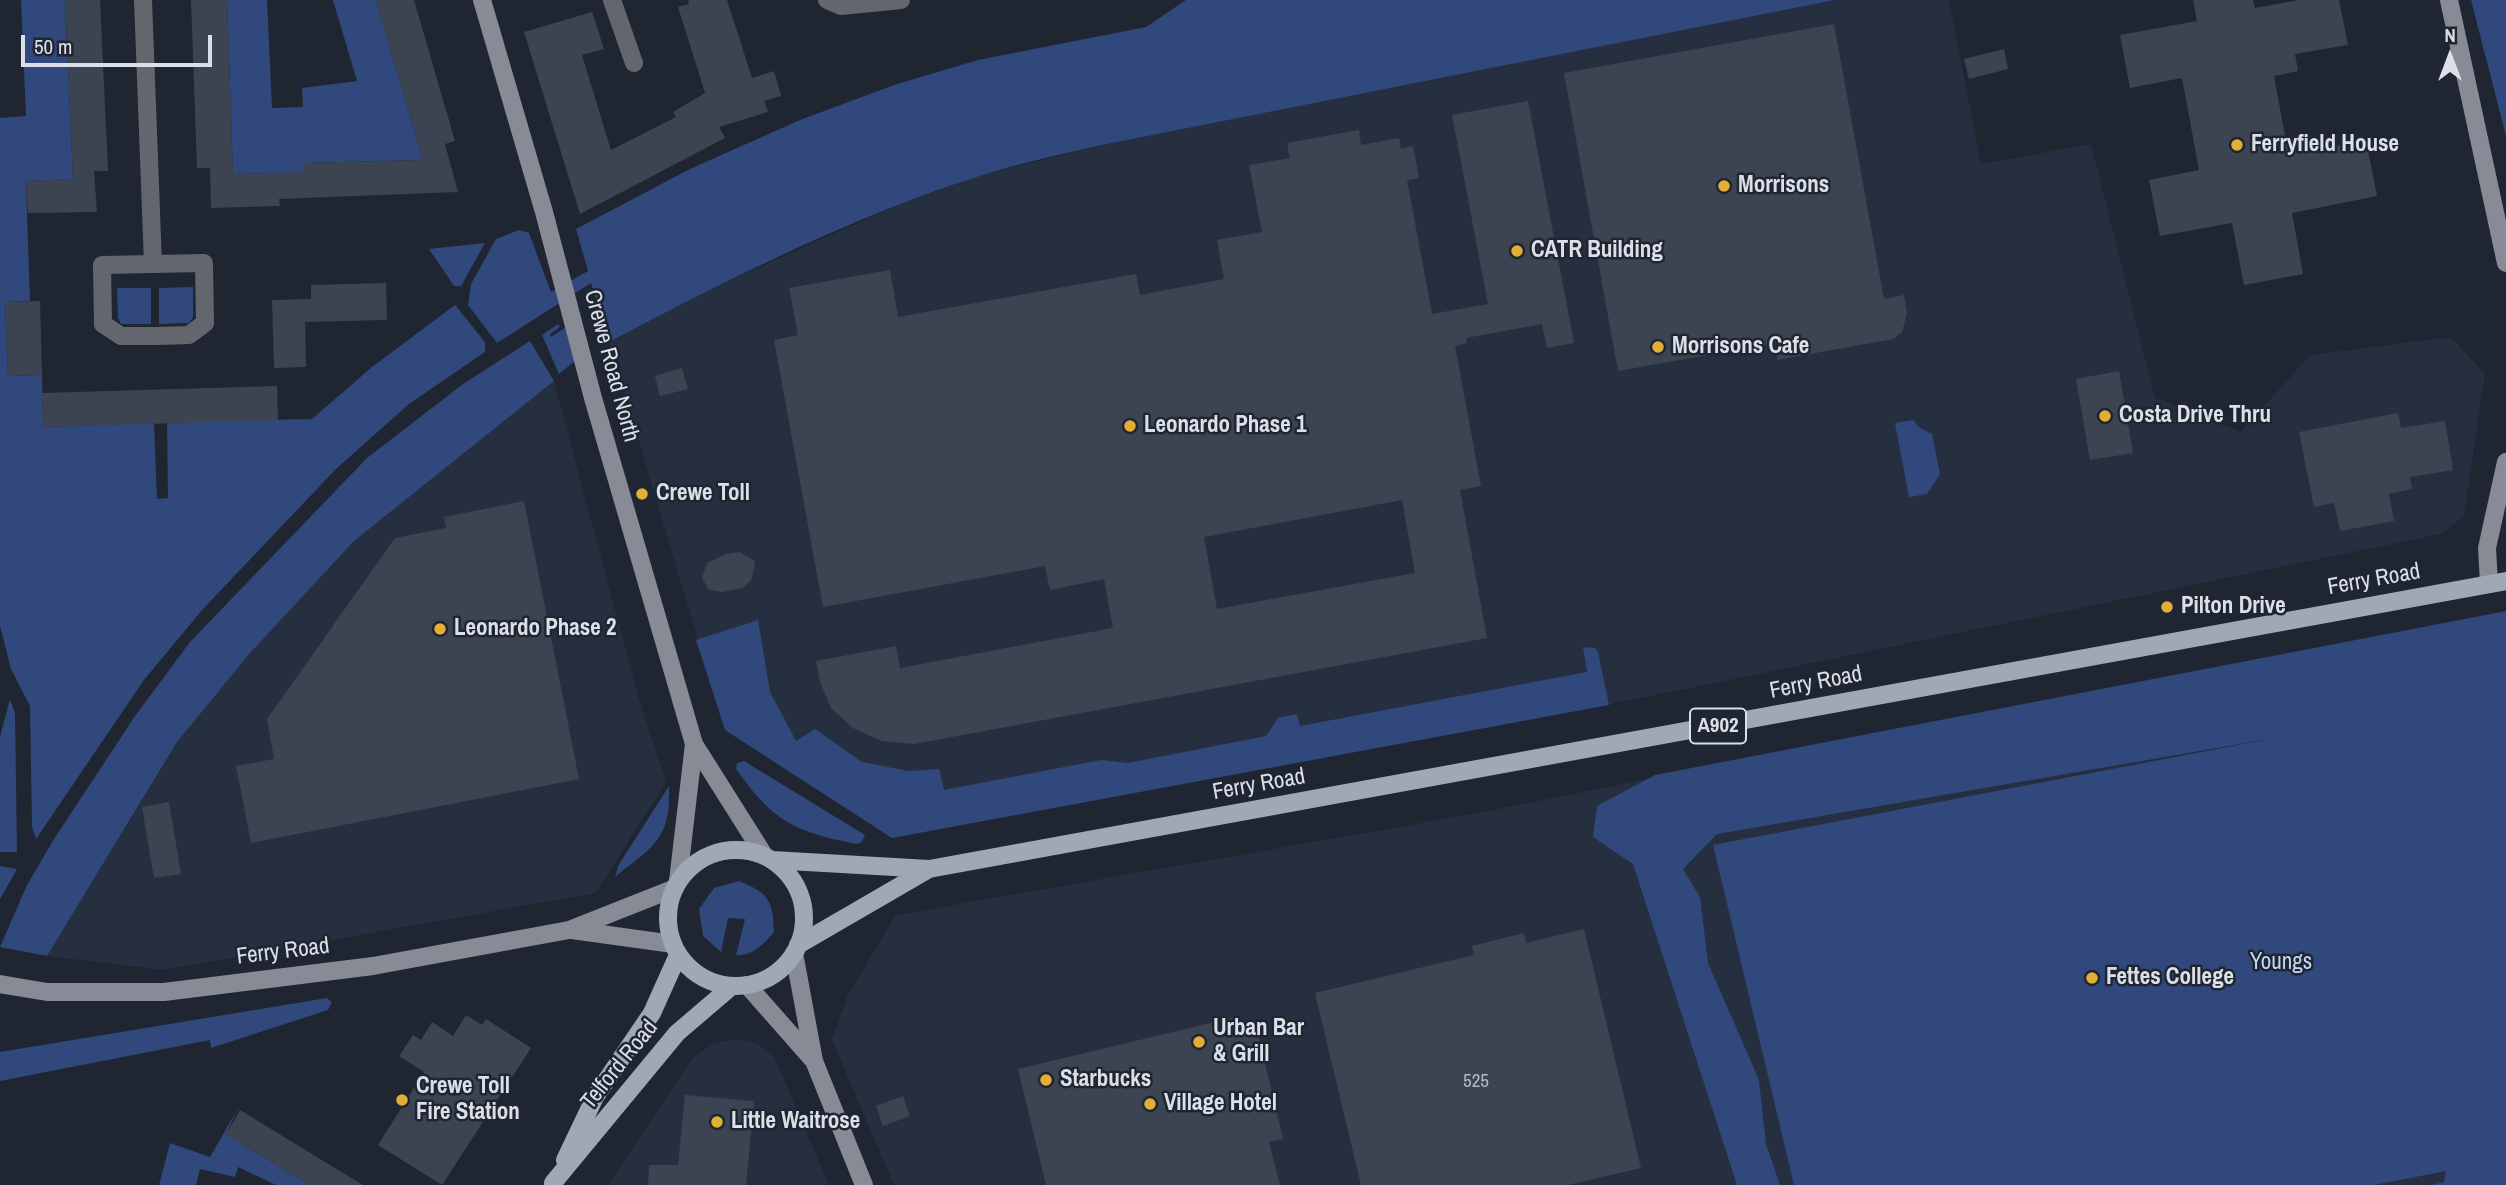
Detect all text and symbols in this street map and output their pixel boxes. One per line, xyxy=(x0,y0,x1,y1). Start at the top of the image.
scale bar xyxy=(24,21,215,65)
north arrow xyxy=(2415,21,2485,91)
text: N xyxy=(2444,22,2456,48)
text: 50 m xyxy=(34,32,72,61)
place label: Ferryfield House xyxy=(2251,131,2399,159)
marker: Ferryfield House xyxy=(2229,137,2245,153)
place label: Morrisons xyxy=(1738,172,1829,200)
marker: Morrisons xyxy=(1716,178,1732,194)
place label: CATR Building xyxy=(1531,237,1663,265)
marker: CATR Building xyxy=(1509,243,1525,259)
street label: Crewe Road North xyxy=(577,287,645,445)
place label: Morrisons Cafe xyxy=(1672,333,1809,361)
marker: Morrisons Cafe xyxy=(1650,339,1666,355)
place label: Costa Drive Thru xyxy=(2119,402,2271,430)
marker: Costa Drive Thru xyxy=(2097,408,2113,424)
place label: Leonardo Phase 1 xyxy=(1144,412,1306,440)
marker: Leonardo Phase 1 xyxy=(1122,418,1138,434)
place label: Crewe Toll xyxy=(656,480,750,508)
marker: Crewe Toll xyxy=(634,486,650,502)
street label: Ferry Road xyxy=(2326,558,2422,602)
place label: Pilton Drive xyxy=(2181,593,2286,621)
marker: Pilton Drive xyxy=(2159,599,2175,615)
place label: Leonardo Phase 2 xyxy=(454,615,616,643)
marker: Leonardo Phase 2 xyxy=(432,621,448,637)
street label: Ferry Road xyxy=(1768,661,1864,705)
road number: A902 xyxy=(1690,708,1746,744)
street label: Ferry Road xyxy=(1211,763,1307,807)
street label: Ferry Road xyxy=(235,933,331,971)
park label: Youngs xyxy=(2250,949,2312,977)
place label: Fettes College xyxy=(2106,964,2234,992)
marker: Fettes College xyxy=(2084,970,2100,986)
street label: Telford Road xyxy=(576,1015,664,1115)
place label: Urban Bar & Grill xyxy=(1213,1015,1304,1069)
marker: Urban Bar & Grill xyxy=(1191,1034,1207,1050)
place label: Starbucks xyxy=(1060,1066,1151,1094)
house number: 525 xyxy=(1463,1071,1489,1093)
marker: Starbucks xyxy=(1038,1072,1054,1088)
place label: Crewe Toll Fire Station xyxy=(416,1073,520,1127)
place label: Village Hotel xyxy=(1164,1090,1277,1118)
marker: Crewe Toll Fire Station xyxy=(394,1092,410,1108)
marker: Village Hotel xyxy=(1142,1096,1158,1112)
place label: Little Waitrose xyxy=(731,1108,860,1136)
marker: Little Waitrose xyxy=(709,1114,725,1130)

